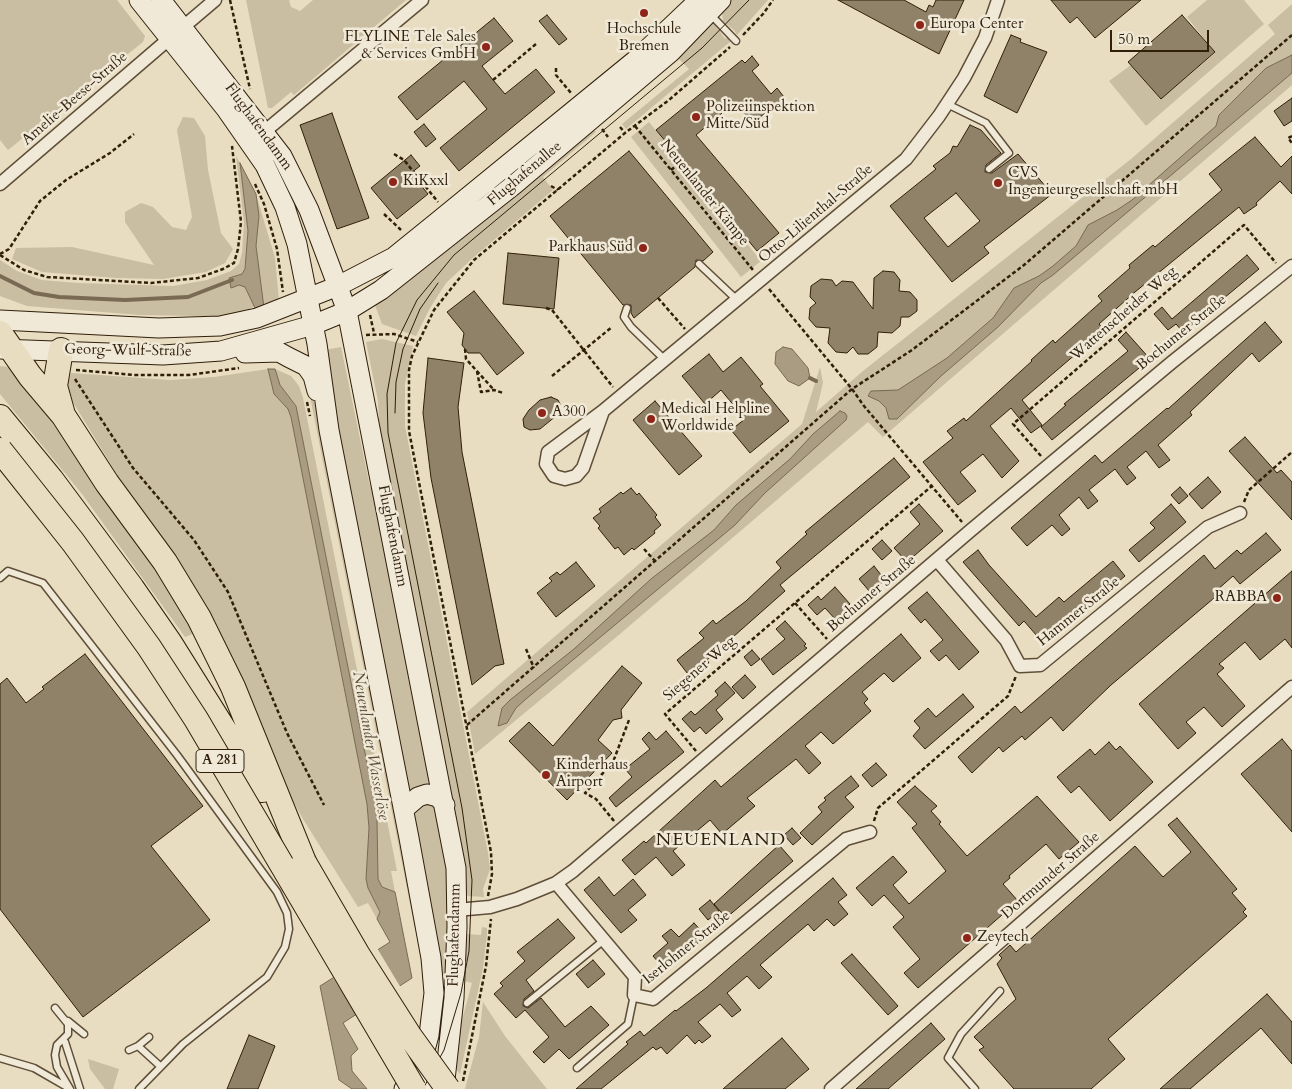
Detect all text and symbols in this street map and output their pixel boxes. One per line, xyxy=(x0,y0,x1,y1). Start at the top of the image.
marker: Hochschule Bremen xyxy=(638,7,650,19)
place label: Europa Center xyxy=(930,16,1023,34)
marker: Europa Center xyxy=(914,19,926,31)
scale bar xyxy=(1112,20,1211,52)
place label: Hochschule Bremen xyxy=(607,21,681,56)
place label: FLYLINE Tele Sales & Services GmbH xyxy=(345,29,476,64)
text: 50 m xyxy=(1118,29,1150,49)
marker: FLYLINE Tele Sales & Services GmbH xyxy=(480,41,492,53)
street label: Amelie-Beese-Straße xyxy=(19,48,131,150)
street label: Flughafendamm xyxy=(220,80,296,174)
place label: Polizeiinspektion Mitte/Süd xyxy=(706,99,815,134)
marker: Polizeiinspektion Mitte/Süd xyxy=(690,111,702,123)
street label: Neuenlander Kämpe xyxy=(656,136,752,250)
street label: Flughafenallee xyxy=(484,138,566,210)
street label: Otto-Lilienthal-Straße xyxy=(755,161,877,267)
place label: CVS Ingenieurgesellschaft mbH xyxy=(1008,165,1178,200)
place label: KiKxxl xyxy=(403,173,448,191)
marker: KiKxxl xyxy=(387,176,399,188)
marker: CVS Ingenieurgesellschaft mbH xyxy=(992,177,1004,189)
place label: Parkhaus Süd xyxy=(548,239,633,257)
marker: Parkhaus Süd xyxy=(637,242,649,254)
street label: Wattenscheider Weg xyxy=(1067,263,1181,365)
street label: Bochumer Straße xyxy=(1133,291,1231,375)
street label: Georg-Wulf-Straße xyxy=(64,341,192,361)
place label: Medical Helpline Worldwide xyxy=(661,401,770,436)
place label: A300 xyxy=(552,404,586,422)
marker: A300 xyxy=(536,407,548,419)
marker: Medical Helpline Worldwide xyxy=(645,413,657,425)
street label: Flughafendamm xyxy=(373,484,411,588)
street label: Bochumer Straße xyxy=(824,552,920,636)
street label: Hammer Straße xyxy=(1034,573,1124,651)
place label: RABBA xyxy=(1215,589,1267,607)
marker: RABBA xyxy=(1271,592,1283,604)
street label: Siegener Weg xyxy=(660,633,740,705)
water label: Neuenlander Wasserlöse xyxy=(347,670,393,822)
road number: A 281 xyxy=(196,749,244,772)
place label: Kinderhaus Airport xyxy=(556,757,628,792)
marker: Kinderhaus Airport xyxy=(540,769,552,781)
street label: Dortmunder Straße xyxy=(998,828,1104,924)
district label: NEUENLAND xyxy=(655,830,787,852)
street label: Flughafendamm xyxy=(445,883,465,987)
street label: Iserlohner Straße xyxy=(640,907,734,989)
place label: Zeytech xyxy=(977,929,1029,947)
marker: Zeytech xyxy=(961,932,973,944)

